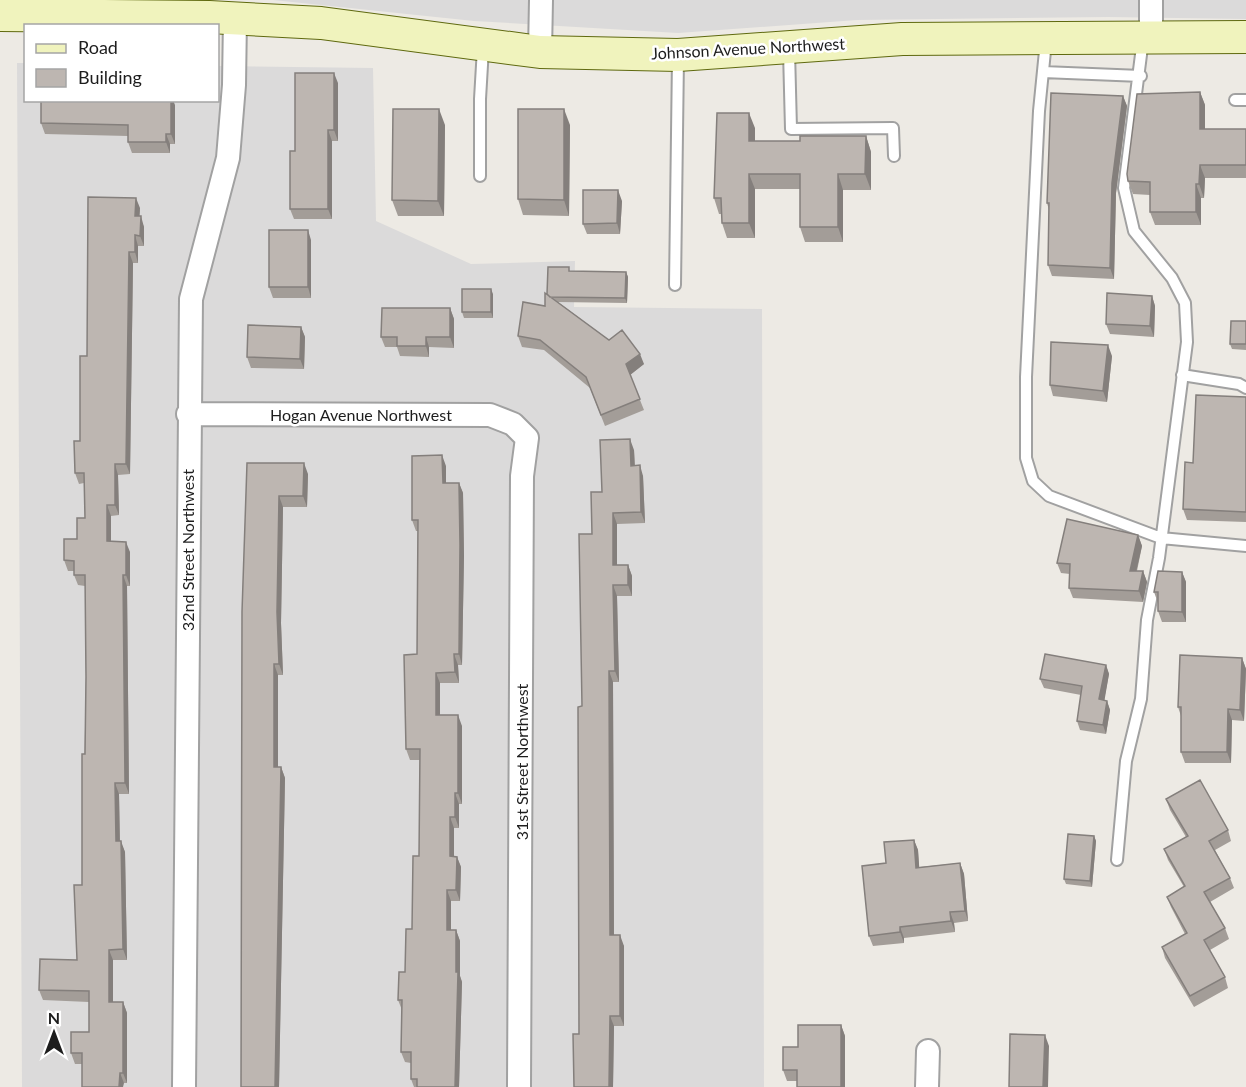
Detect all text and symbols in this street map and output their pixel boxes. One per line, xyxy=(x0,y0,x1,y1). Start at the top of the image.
legend xyxy=(24,24,219,102)
street label: Johnson Avenue Northwest xyxy=(651,33,846,63)
text: Road xyxy=(78,36,118,58)
text: Building xyxy=(78,66,142,88)
street label: Hogan Avenue Northwest xyxy=(270,405,452,424)
street label: 32nd Street Northwest xyxy=(178,469,197,631)
street label: 31st Street Northwest xyxy=(512,683,531,840)
north arrow xyxy=(24,1003,84,1063)
text: N xyxy=(48,1008,60,1027)

